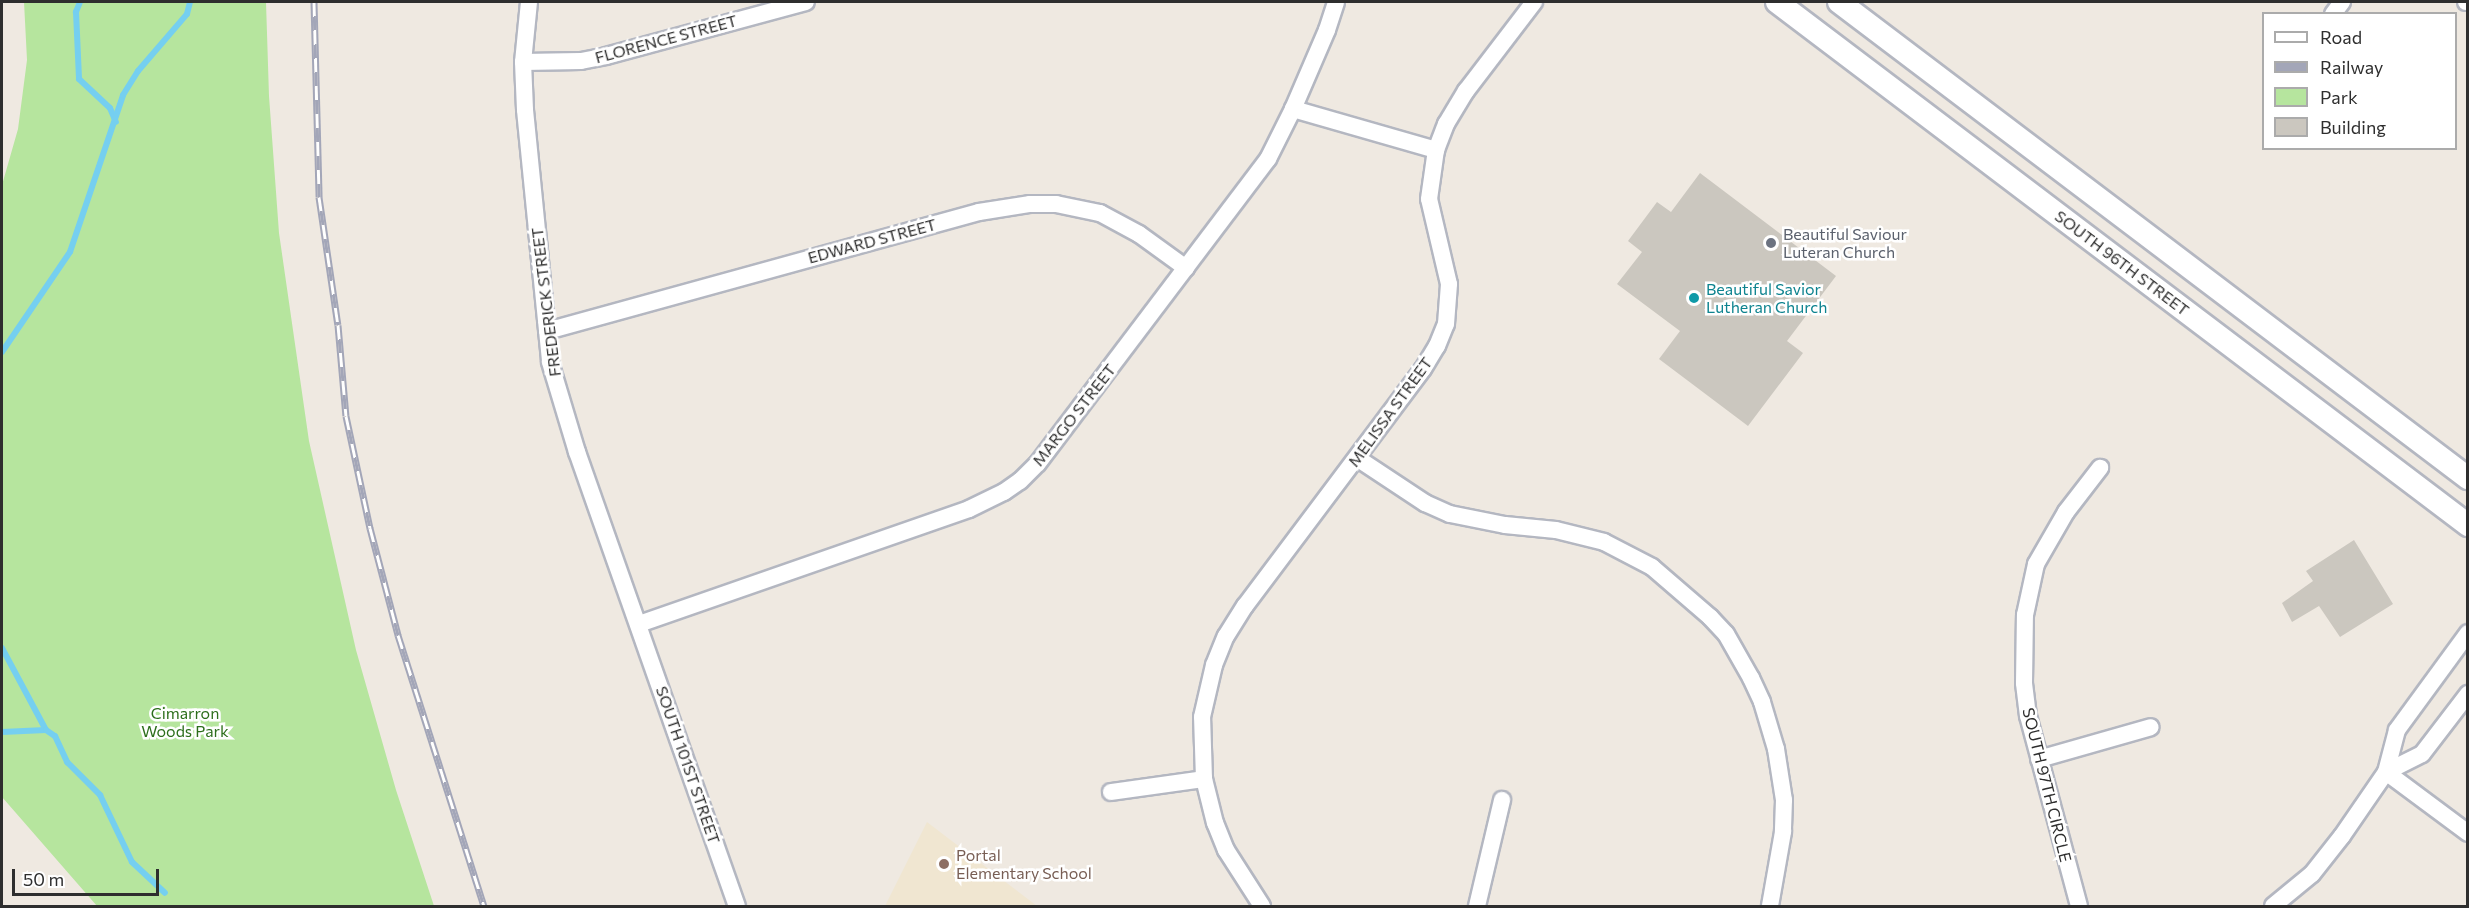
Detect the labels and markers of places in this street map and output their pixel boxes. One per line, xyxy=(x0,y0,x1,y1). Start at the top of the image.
place label: Beautiful Saviour Luteran Church xyxy=(1783,224,1907,262)
marker: Beautiful Saviour Luteran Church xyxy=(1764,236,1778,250)
place label: Beautiful Savior Lutheran Church xyxy=(1706,279,1827,317)
marker: Beautiful Savior Lutheran Church xyxy=(1687,291,1701,305)
place label: Portal Elementary School xyxy=(956,845,1092,883)
marker: Portal Elementary School xyxy=(937,857,951,871)

